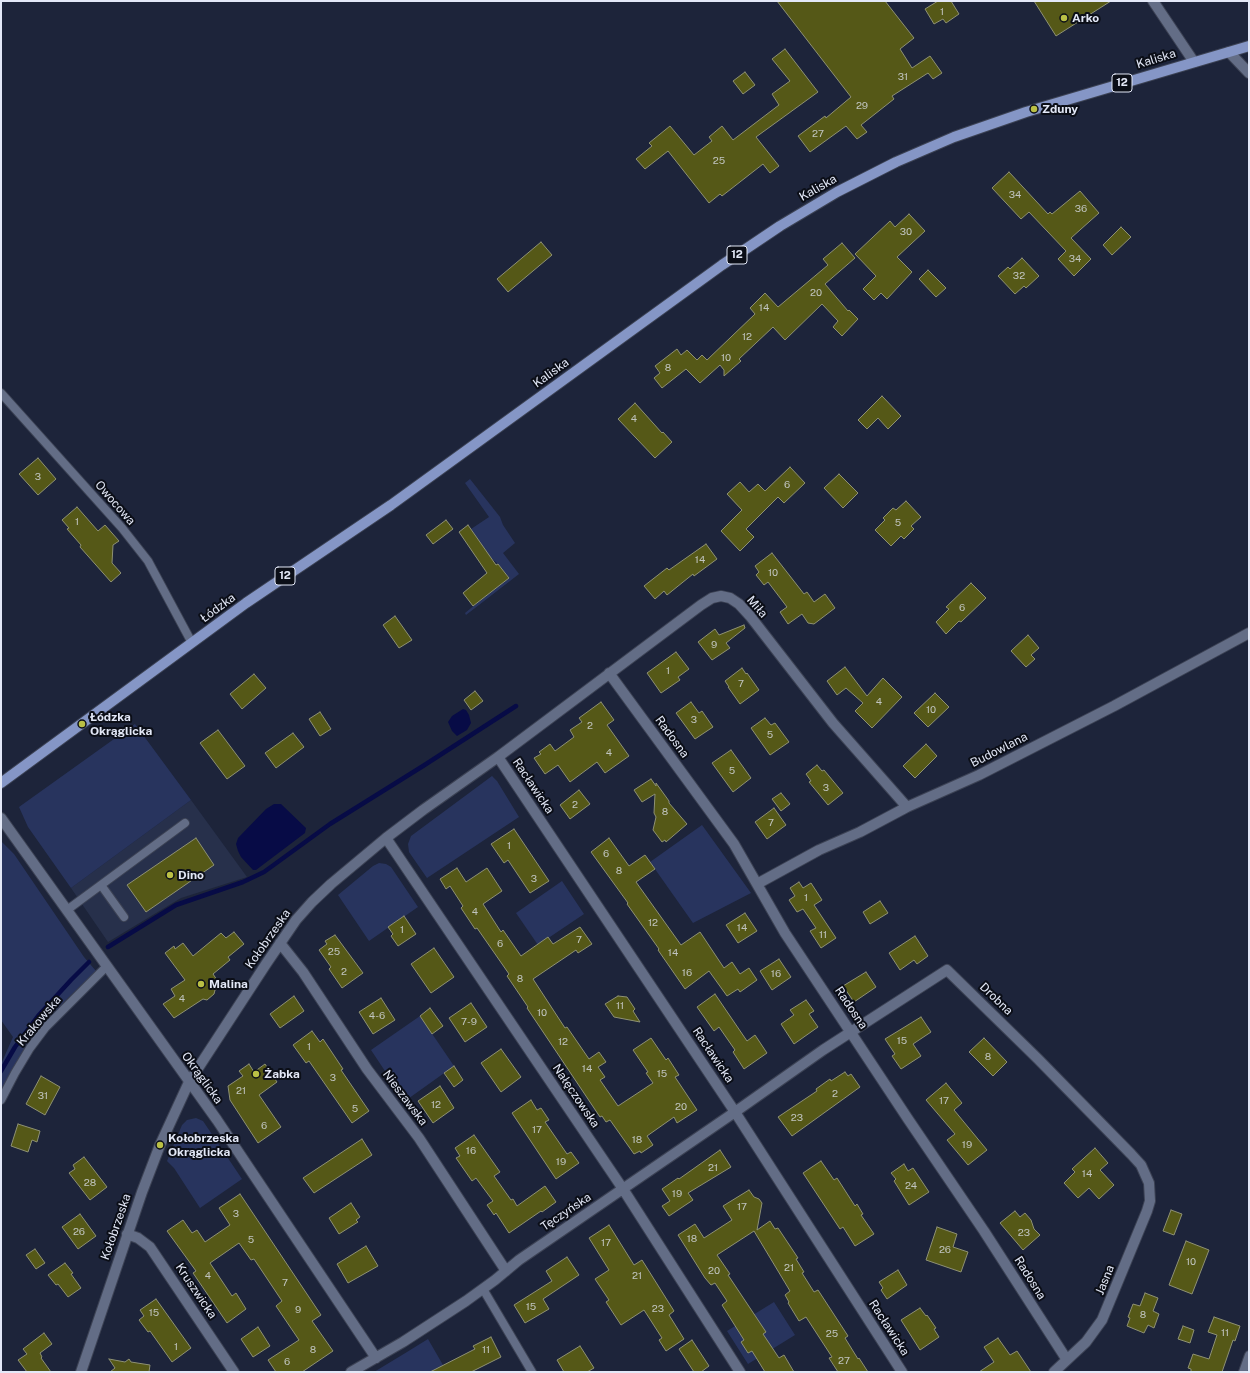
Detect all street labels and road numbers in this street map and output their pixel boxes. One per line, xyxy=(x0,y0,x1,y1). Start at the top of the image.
street label: Kaliska xyxy=(1135,46,1177,72)
road number: 12 xyxy=(1112,74,1132,92)
street label: Kaliska xyxy=(797,172,839,204)
road number: 12 xyxy=(727,246,747,264)
street label: Kaliska xyxy=(530,355,572,391)
street label: Owocowa xyxy=(92,478,138,528)
road number: 12 xyxy=(275,567,295,585)
street label: Łódzka xyxy=(198,591,238,625)
street label: Miła xyxy=(744,593,770,621)
street label: Radosna xyxy=(652,713,692,761)
street label: Budowlana xyxy=(968,730,1030,770)
street label: Racławicka xyxy=(509,756,557,816)
street label: Kołobrzeska xyxy=(242,907,294,971)
street label: Drobna xyxy=(976,980,1016,1018)
street label: Radosna xyxy=(832,984,870,1032)
street label: Krakowska xyxy=(14,993,64,1049)
street label: Racławicka xyxy=(689,1025,737,1085)
street label: Okrąglicka xyxy=(178,1049,226,1107)
street label: Nałęczowska xyxy=(549,1061,603,1131)
street label: Nieszawska xyxy=(380,1067,430,1129)
street label: Tęczyńska xyxy=(538,1190,594,1234)
street label: Kołobrzeska xyxy=(98,1192,134,1262)
street label: Radosna xyxy=(1011,1254,1049,1302)
street label: Kruszwicka xyxy=(172,1261,220,1321)
street label: Jasna xyxy=(1093,1263,1117,1297)
street label: Racławicka xyxy=(866,1297,912,1359)

